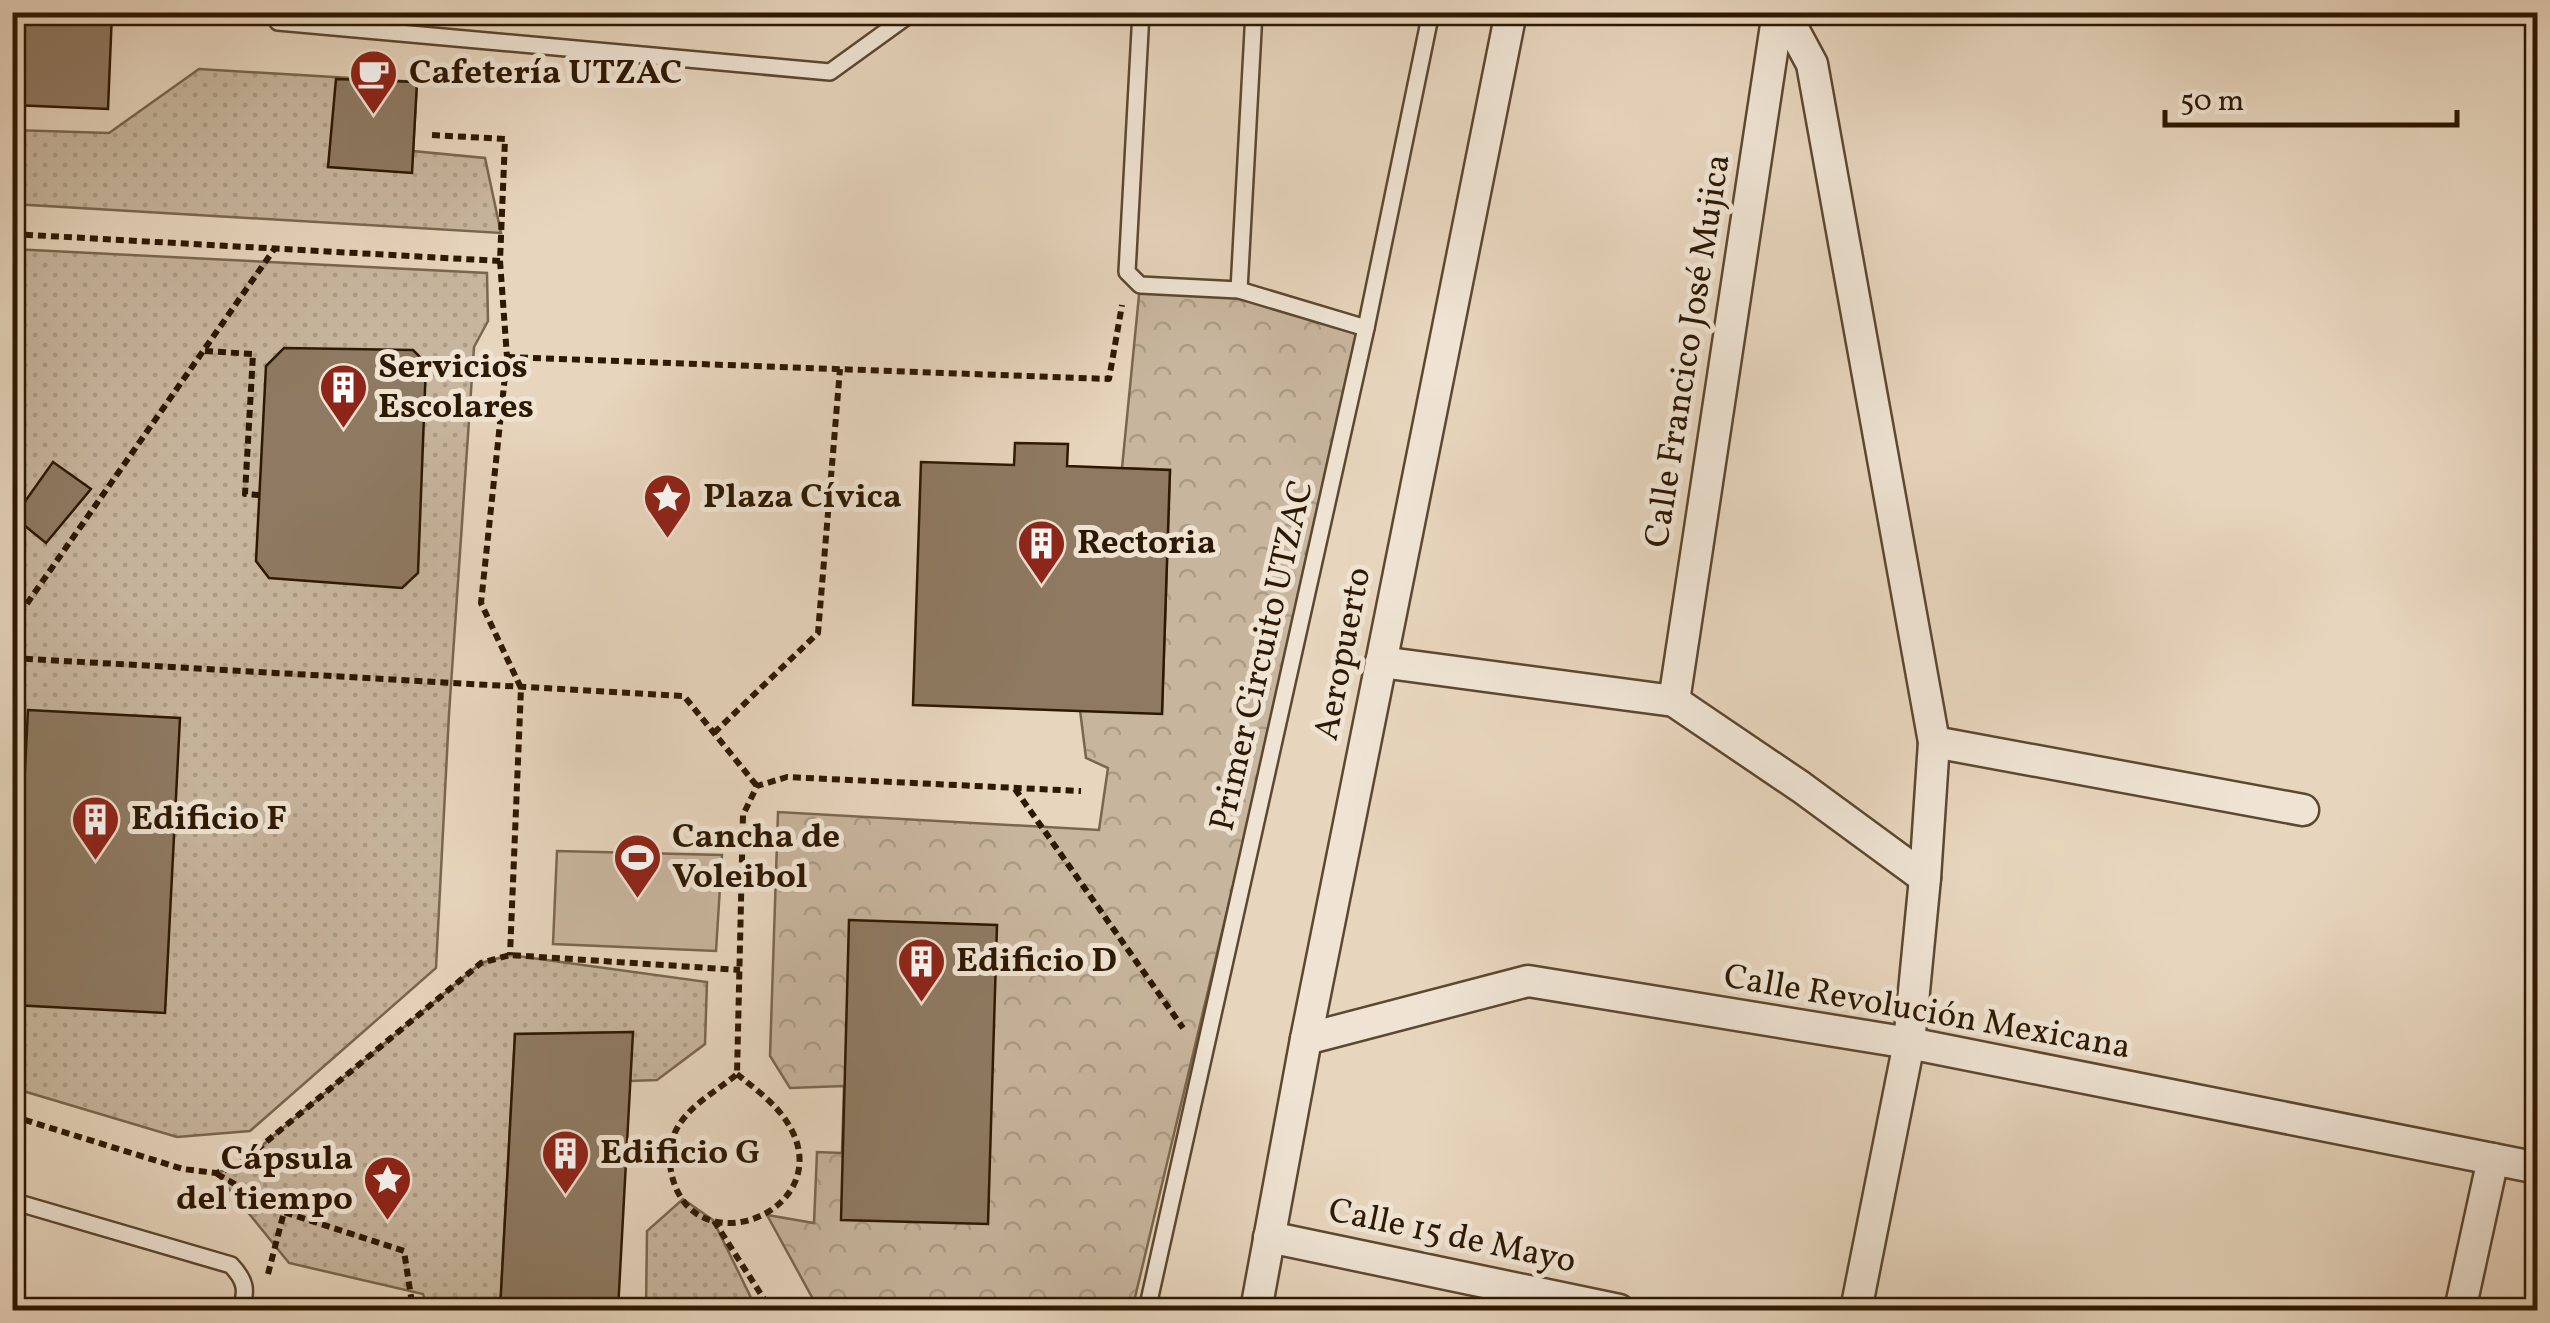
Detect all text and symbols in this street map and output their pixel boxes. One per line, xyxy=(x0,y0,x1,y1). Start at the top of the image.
cafe icon: Cafetería UTZAC xyxy=(348,48,400,116)
place label: Cafetería UTZAC xyxy=(409,50,682,98)
scale bar xyxy=(2165,65,2458,127)
text: 50 m xyxy=(2180,81,2244,123)
street label: Calle Francico José Mujica xyxy=(1634,151,1744,551)
place label: Servicios Escolares xyxy=(378,344,534,432)
building icon: Servicios Escolares xyxy=(317,362,369,430)
place icon: Plaza Cívica xyxy=(642,472,694,540)
place label: Plaza Cívica xyxy=(703,474,902,522)
street label: Primer Circuito UTZAC xyxy=(1199,476,1327,836)
building icon: Rectoria xyxy=(1016,518,1068,586)
place label: Rectoria xyxy=(1077,520,1216,568)
street label: Aeropuerto xyxy=(1304,563,1384,745)
building icon: Edificio F xyxy=(70,794,122,862)
place label: Edificio F xyxy=(131,796,287,844)
place label: Cancha de Voleibol xyxy=(672,814,840,902)
sports icon: Cancha de Voleibol xyxy=(611,832,663,900)
building icon: Edificio D xyxy=(895,936,947,1004)
place label: Edificio D xyxy=(956,938,1117,986)
street label: Calle Revolución Mexicana xyxy=(1720,954,2134,1072)
building icon: Edificio G xyxy=(539,1128,591,1196)
place label: Edificio G xyxy=(600,1130,760,1178)
place label: Cápsula del tiempo xyxy=(176,1136,353,1224)
place icon: Cápsula del tiempo xyxy=(362,1154,414,1222)
street label: Calle 15 de Mayo xyxy=(1324,1187,1580,1287)

